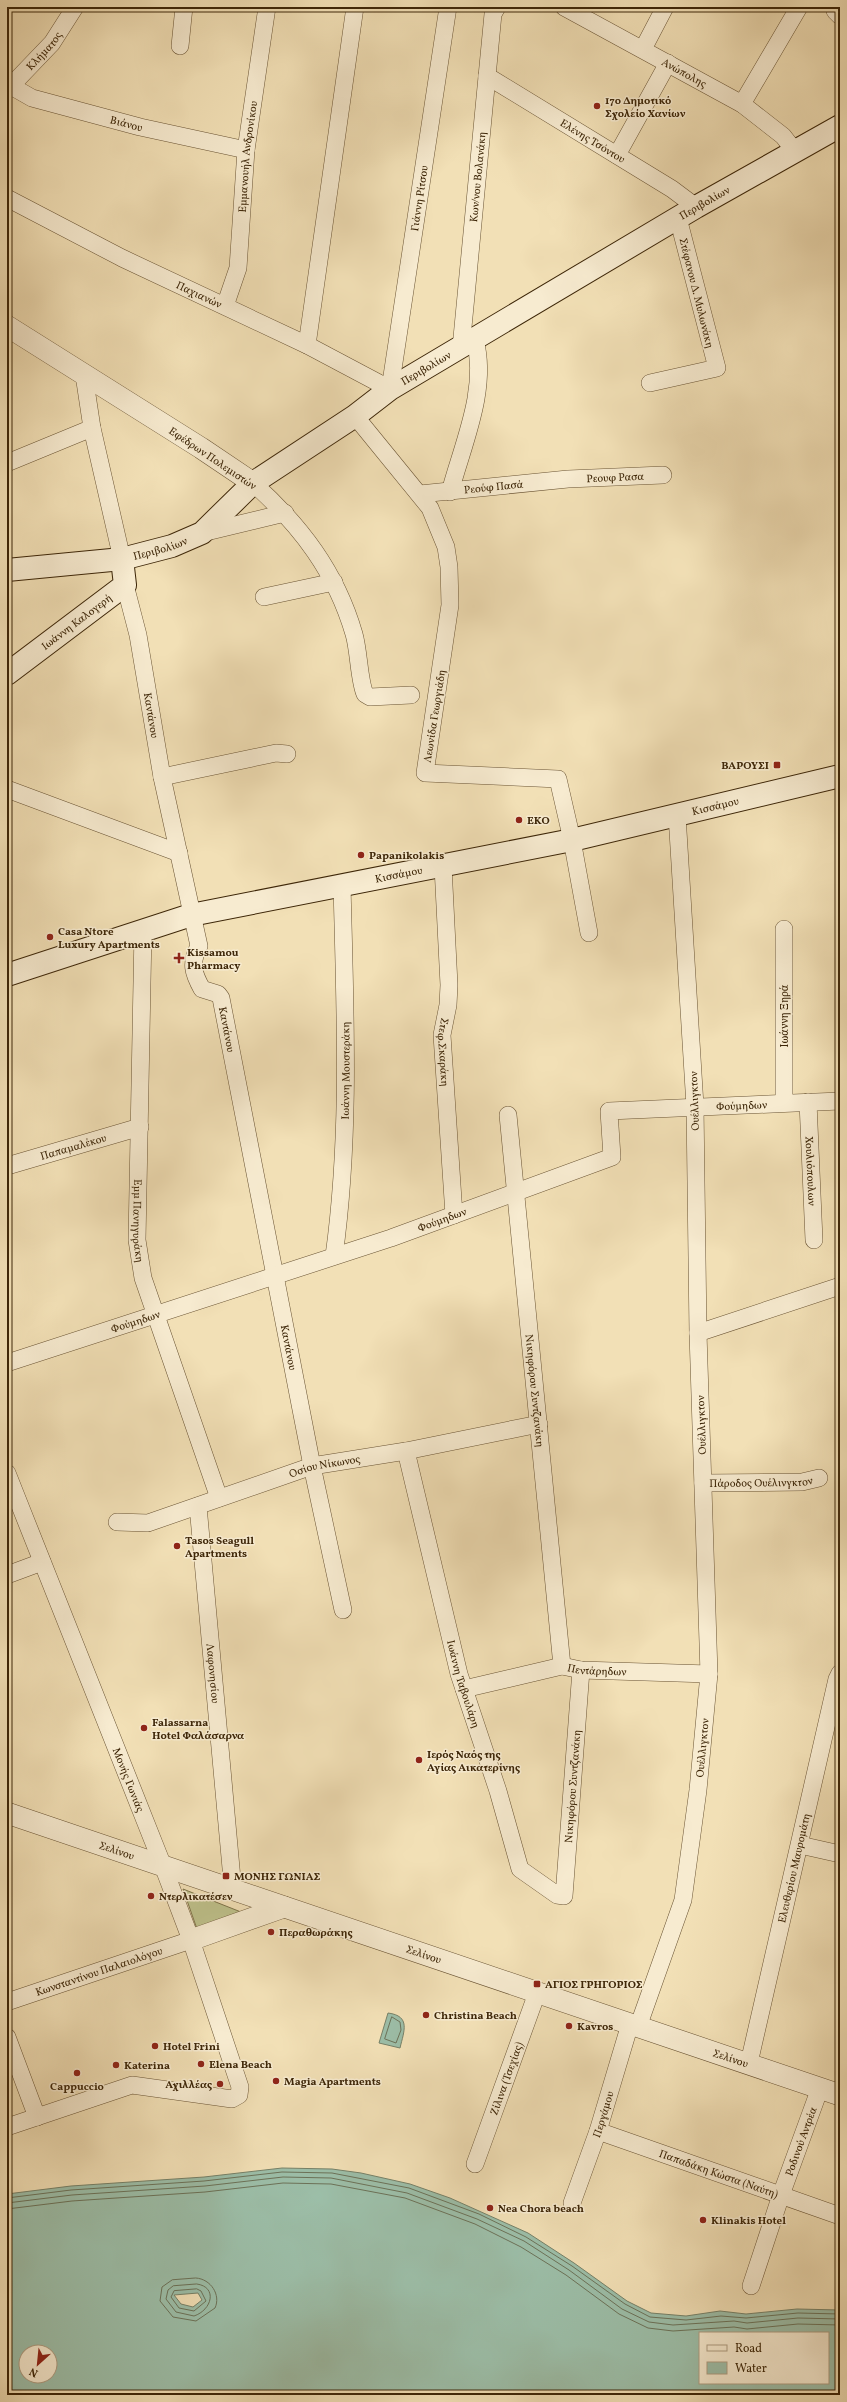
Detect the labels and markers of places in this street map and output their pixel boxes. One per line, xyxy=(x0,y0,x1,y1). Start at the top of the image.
place label: 17ο Δημοτικό Σχολείο Χανίων xyxy=(605,94,686,122)
marker: 17ο Δημοτικό Σχολείο Χανίων xyxy=(592,101,602,111)
place label: ΒΑΡΟΥΣΙ xyxy=(721,759,769,774)
marker: ΒΑΡΟΥΣΙ xyxy=(772,760,782,770)
place label: EKO xyxy=(527,814,550,829)
marker: EKO xyxy=(514,815,524,825)
place label: Papanikolakis xyxy=(369,849,444,864)
marker: Papanikolakis xyxy=(356,850,366,860)
place label: Casa Ntore Luxury Apartments xyxy=(58,925,160,953)
marker: Casa Ntore Luxury Apartments xyxy=(45,932,55,942)
place label: Kissamou Pharmacy xyxy=(187,946,241,974)
marker: Kissamou Pharmacy xyxy=(174,953,184,963)
place label: Tasos Seagull Apartments xyxy=(185,1534,254,1562)
marker: Tasos Seagull Apartments xyxy=(172,1541,182,1551)
place label: Falassarna Hotel Φαλάσαρνα xyxy=(152,1716,244,1744)
marker: Falassarna Hotel Φαλάσαρνα xyxy=(139,1723,149,1733)
place label: Ιερός Ναός της Αγίας Αικατερίνης xyxy=(427,1748,520,1776)
marker: Ιερός Ναός της Αγίας Αικατερίνης xyxy=(414,1755,424,1765)
place label: ΜΟΝΗΣ ΓΩΝΙΑΣ xyxy=(234,1870,321,1885)
marker: ΜΟΝΗΣ ΓΩΝΙΑΣ xyxy=(221,1871,231,1881)
place label: Ντερλικατέσεν xyxy=(159,1890,233,1905)
marker: Ντερλικατέσεν xyxy=(146,1891,156,1901)
place label: Περαθωράκης xyxy=(279,1926,353,1941)
marker: Περαθωράκης xyxy=(266,1927,276,1937)
place label: ΑΓΙΟΣ ΓΡΗΓΟΡΙΟΣ xyxy=(545,1978,643,1993)
marker: ΑΓΙΟΣ ΓΡΗΓΟΡΙΟΣ xyxy=(532,1979,542,1989)
place label: Christina Beach xyxy=(434,2009,517,2024)
marker: Christina Beach xyxy=(421,2010,431,2020)
place label: Kavros xyxy=(577,2020,613,2035)
marker: Kavros xyxy=(564,2021,574,2031)
place label: Hotel Frini xyxy=(163,2040,220,2055)
marker: Hotel Frini xyxy=(150,2041,160,2051)
place label: Elena Beach xyxy=(209,2058,272,2073)
place label: Katerina xyxy=(124,2059,170,2074)
marker: Elena Beach xyxy=(196,2059,206,2069)
marker: Katerina xyxy=(111,2060,121,2070)
marker: Cappuccio xyxy=(72,2068,82,2078)
place label: Magia Apartments xyxy=(284,2075,381,2090)
marker: Magia Apartments xyxy=(271,2076,281,2086)
place label: Αχιλλέας xyxy=(165,2078,212,2093)
marker: Αχιλλέας xyxy=(215,2079,225,2089)
place label: Cappuccio xyxy=(50,2080,104,2095)
place label: Nea Chora beach xyxy=(498,2202,584,2217)
marker: Nea Chora beach xyxy=(485,2203,495,2213)
place label: Klinakis Hotel xyxy=(711,2214,786,2229)
marker: Klinakis Hotel xyxy=(698,2215,708,2225)

